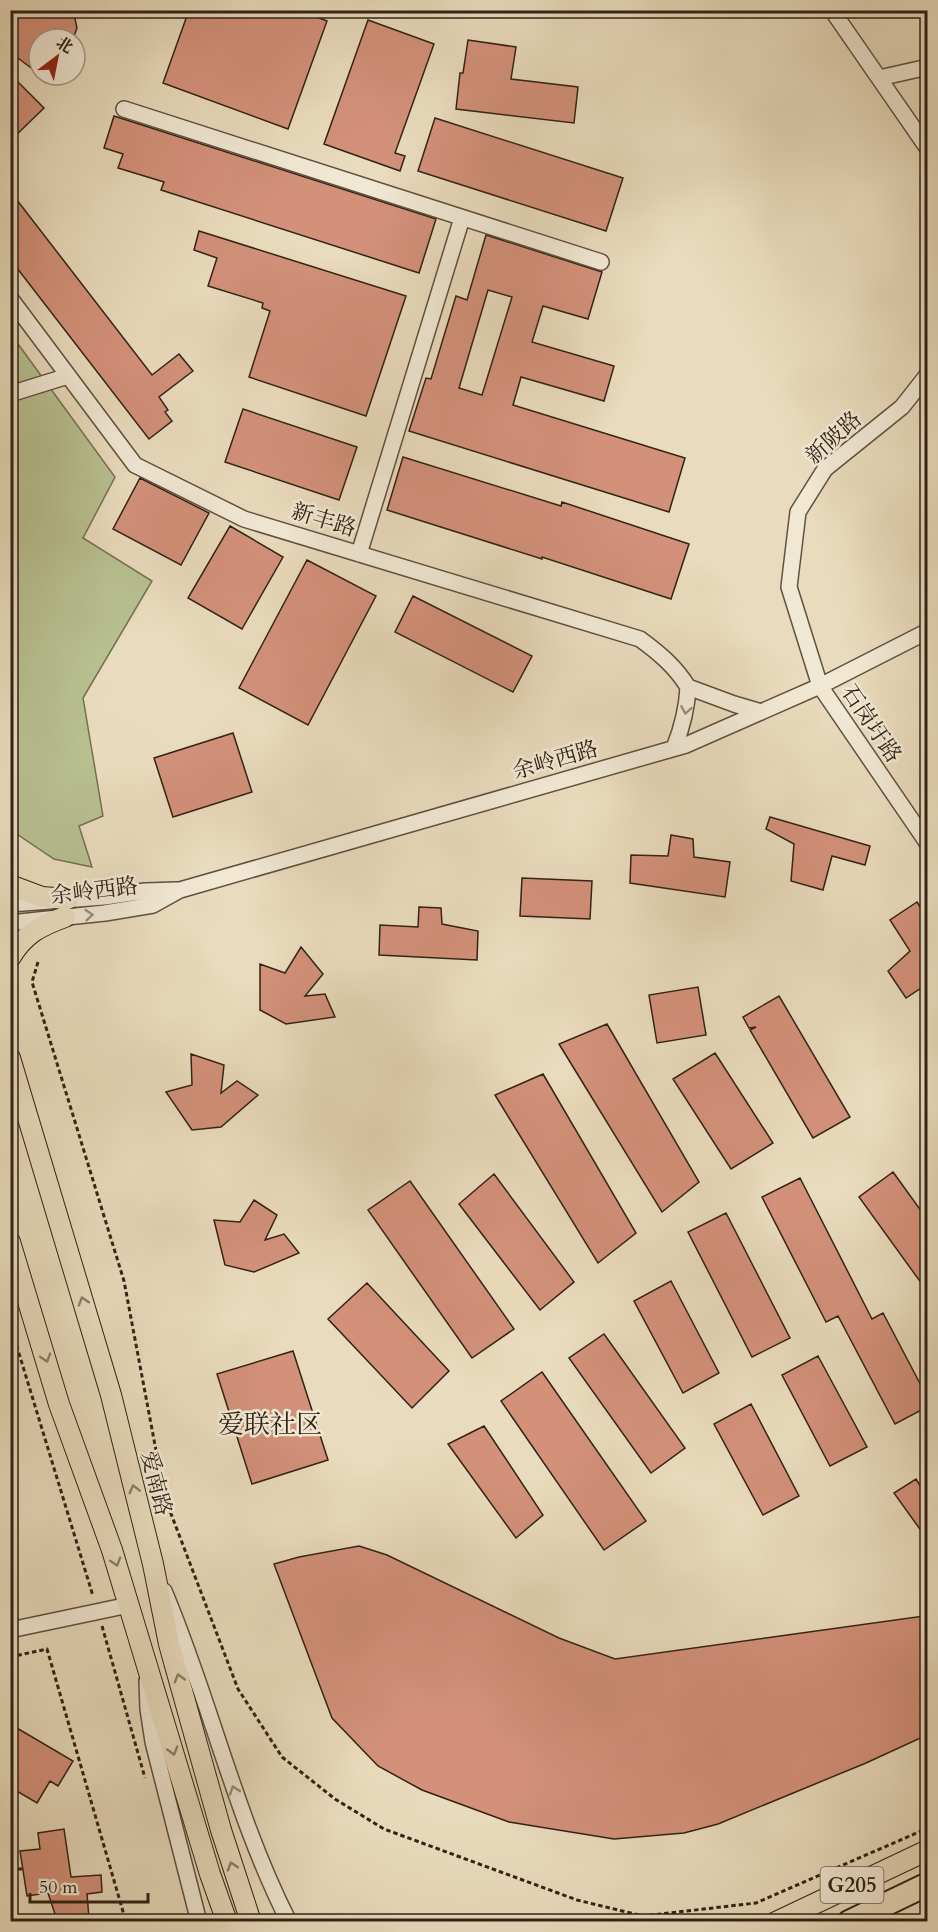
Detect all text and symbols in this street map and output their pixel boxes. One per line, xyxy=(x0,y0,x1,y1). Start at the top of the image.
north arrow xyxy=(27,27,87,87)
text: 北 xyxy=(52,32,77,59)
street label: 新陂路 xyxy=(799,405,868,471)
street label: 新丰路 xyxy=(288,496,360,544)
street label: 石岗圩路 xyxy=(834,679,908,768)
one-way arrow xyxy=(680,705,692,714)
street label: 余岭西路 xyxy=(509,733,602,787)
street label: 余岭西路 xyxy=(49,871,140,911)
one-way arrow xyxy=(85,909,94,922)
one-way arrow xyxy=(78,1296,90,1307)
one-way arrow xyxy=(38,1352,51,1363)
district label: 爱联社区 xyxy=(218,1407,322,1442)
street label: 爱南路 xyxy=(133,1448,179,1519)
one-way arrow xyxy=(129,1484,142,1494)
one-way arrow xyxy=(109,1556,121,1567)
one-way arrow xyxy=(174,1674,186,1684)
one-way arrow xyxy=(166,1745,178,1756)
one-way arrow xyxy=(229,1785,241,1796)
one-way arrow xyxy=(227,1861,240,1872)
scale bar xyxy=(30,1866,148,1904)
road number: G205 xyxy=(820,1867,884,1903)
text: 50 m xyxy=(39,1875,78,1900)

